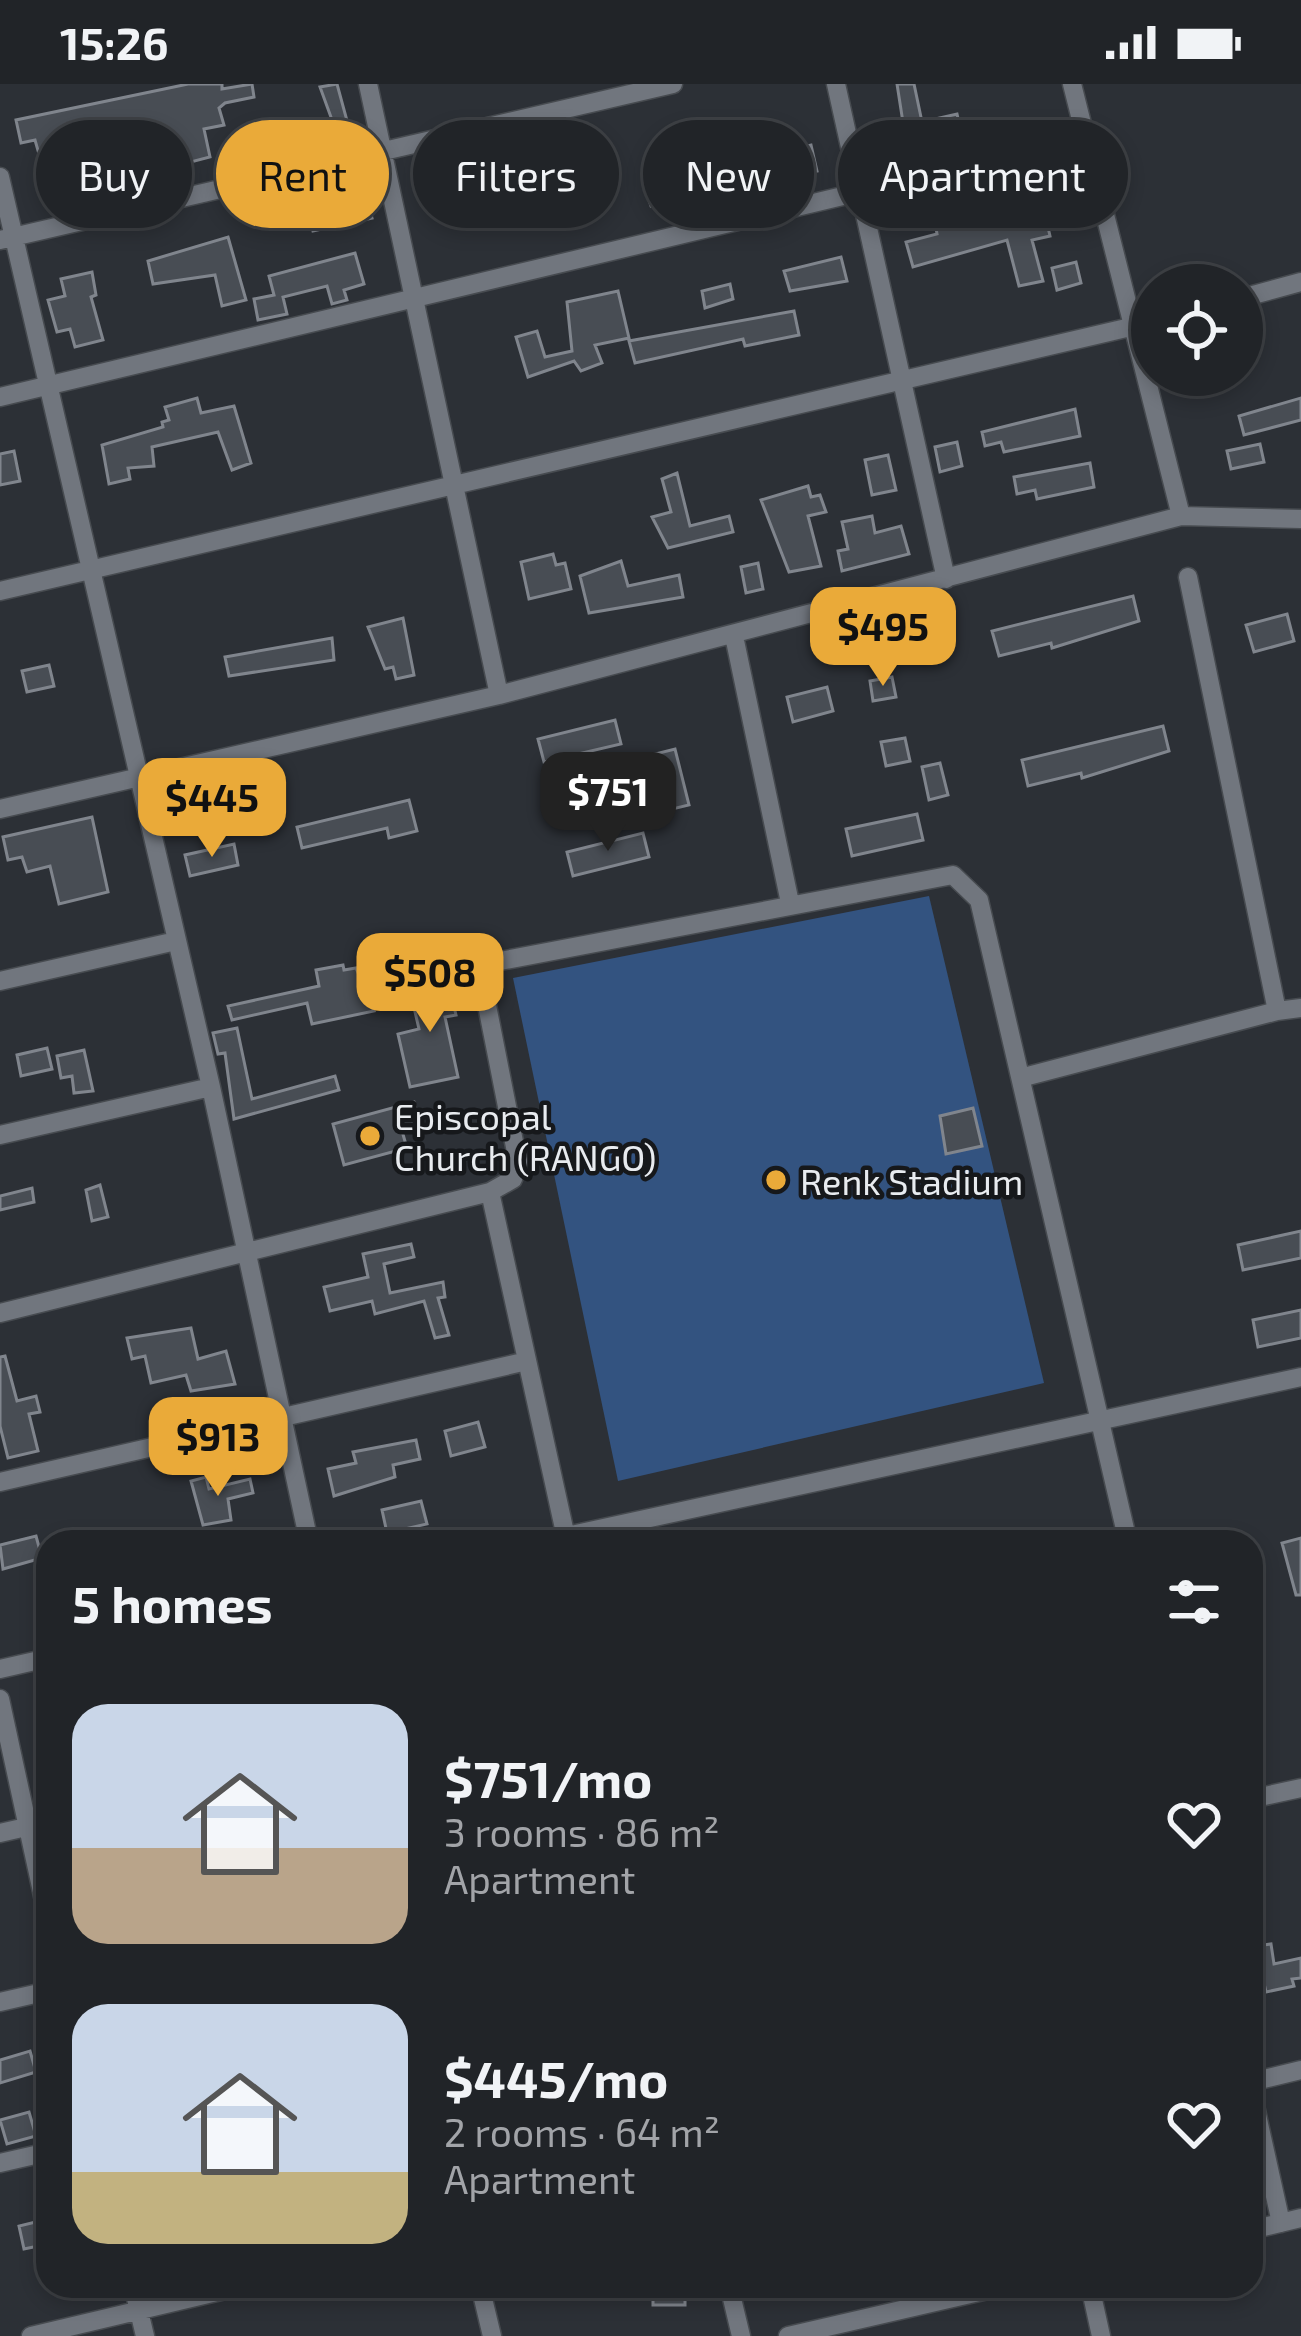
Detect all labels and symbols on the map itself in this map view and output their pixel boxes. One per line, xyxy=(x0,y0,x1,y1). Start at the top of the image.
pin: $495 xyxy=(812,587,954,689)
pin: $751 xyxy=(537,752,679,854)
pin: $445 xyxy=(141,758,283,860)
pin: $508 xyxy=(359,933,501,1035)
place label: Episcopal Church (RANGO) xyxy=(394,1094,657,1178)
marker: Episcopal Church (RANGO) xyxy=(357,1123,383,1149)
place label: Renk Stadium xyxy=(800,1159,1023,1202)
marker: Renk Stadium xyxy=(763,1167,789,1193)
pin: $913 xyxy=(147,1397,289,1499)

